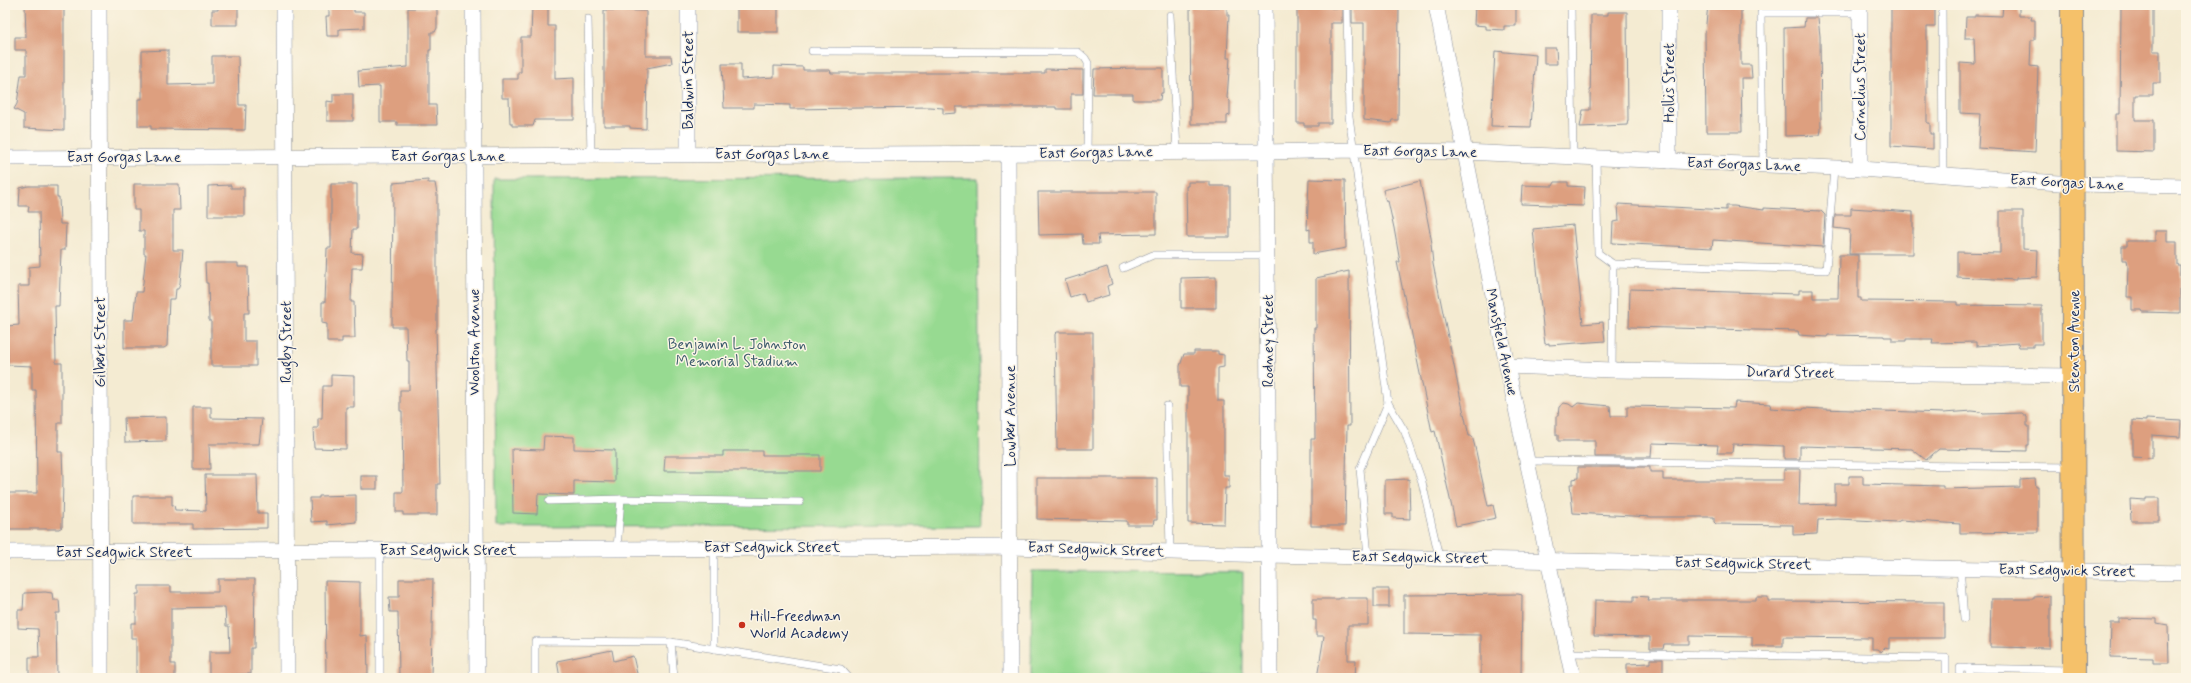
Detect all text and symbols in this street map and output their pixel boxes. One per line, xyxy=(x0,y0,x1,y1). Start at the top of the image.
street label: Baldwin Street xyxy=(679,31,699,129)
street label: Cornelius Street xyxy=(1851,33,1871,141)
street label: Hollis Street xyxy=(1660,43,1680,123)
street label: East Gorgas Lane xyxy=(1363,141,1477,164)
street label: East Gorgas Lane xyxy=(1039,142,1153,165)
street label: East Gorgas Lane xyxy=(715,145,829,166)
street label: East Gorgas Lane xyxy=(391,147,505,168)
street label: East Gorgas Lane xyxy=(67,148,181,169)
street label: East Gorgas Lane xyxy=(1686,153,1801,178)
street label: East Gorgas Lane xyxy=(2009,170,2125,197)
street label: Mansfield Avenue xyxy=(1480,287,1522,398)
street label: Woolston Avenue xyxy=(465,288,485,395)
street label: Stenton Avenue xyxy=(2065,290,2085,392)
street label: Rodney Street xyxy=(1259,294,1279,387)
street label: Gilbert Street xyxy=(91,296,111,388)
street label: Rugby Street xyxy=(277,301,298,383)
park label: Benjamin L. Johnston Memorial Stadium xyxy=(668,335,806,372)
street label: Durard Street xyxy=(1745,362,1835,384)
street label: Lowber Avenue xyxy=(1001,365,1021,467)
street label: East Sedgwick Street xyxy=(704,538,841,559)
street label: East Sedgwick Street xyxy=(1027,538,1165,563)
street label: East Sedgwick Street xyxy=(380,541,517,562)
street label: East Sedgwick Street xyxy=(56,543,193,564)
street label: East Sedgwick Street xyxy=(1351,547,1489,570)
street label: East Sedgwick Street xyxy=(1674,553,1812,576)
street label: East Sedgwick Street xyxy=(1998,560,2136,583)
place label: Hill-Freedman World Academy xyxy=(750,607,849,644)
marker: Hill-Freedman World Academy xyxy=(737,620,747,630)

